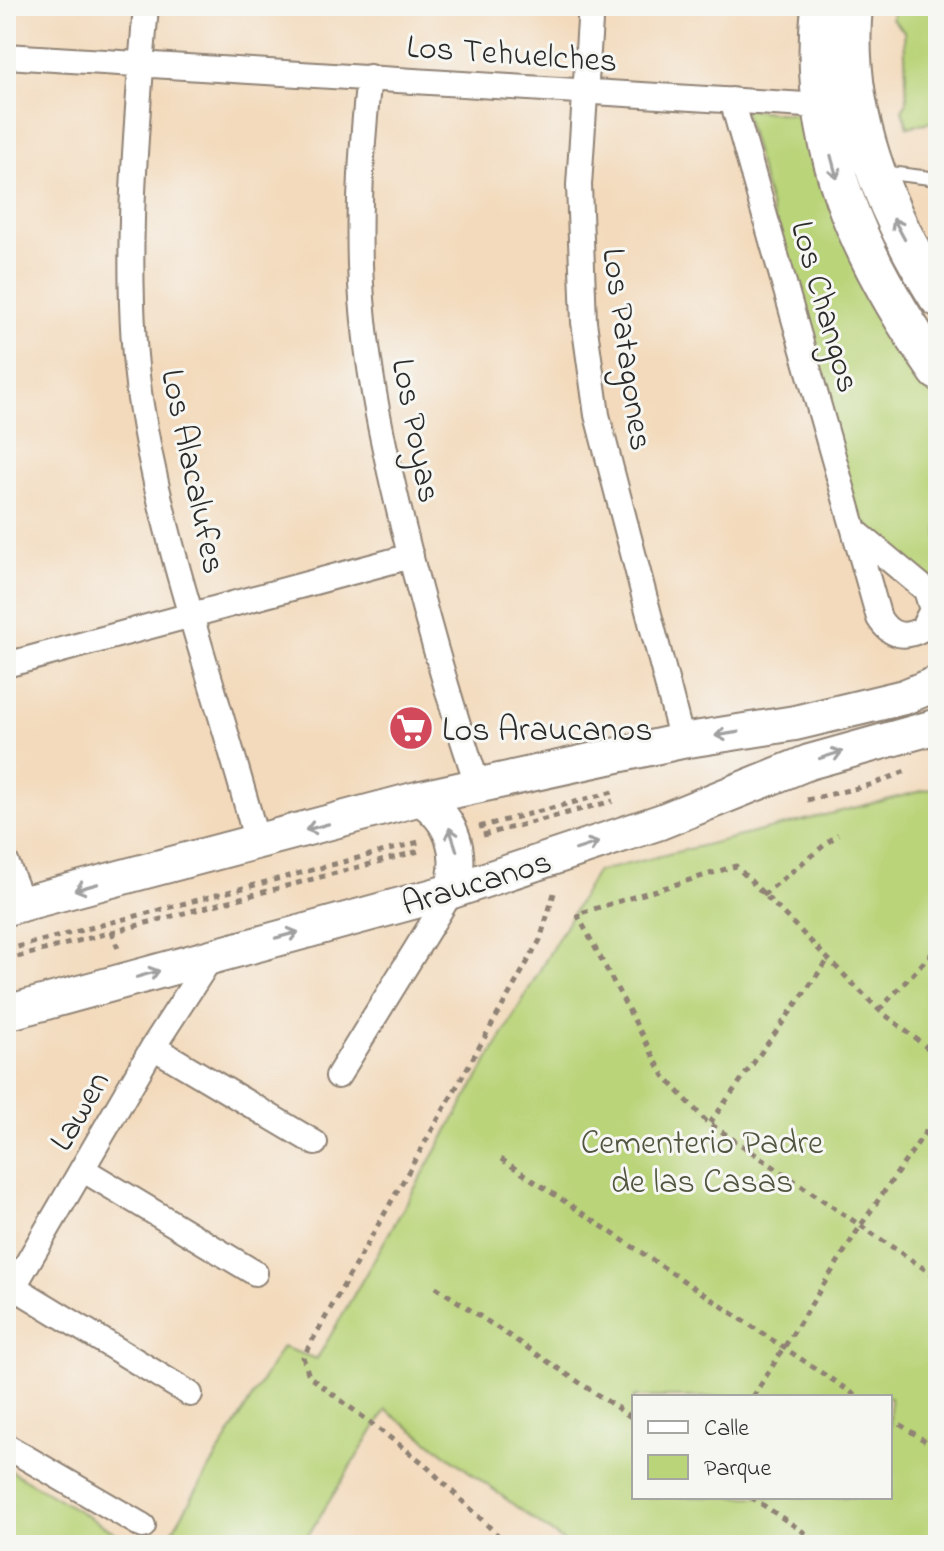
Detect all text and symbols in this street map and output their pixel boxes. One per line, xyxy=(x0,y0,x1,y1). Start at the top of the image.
street label: Los Tehuelches xyxy=(405,24,619,88)
one-way arrow xyxy=(827,153,842,179)
street label: Los Changos xyxy=(775,215,871,399)
one-way arrow xyxy=(891,218,907,242)
street label: Los Patagones xyxy=(586,245,664,454)
street label: Los Poyas xyxy=(376,354,453,507)
street label: Los Alacalufes xyxy=(145,365,237,579)
supermarket icon: Los Araucanos xyxy=(387,704,435,752)
place label: Los Araucanos xyxy=(442,707,652,757)
one-way arrow xyxy=(715,727,740,742)
one-way arrow xyxy=(818,747,843,762)
one-way arrow xyxy=(305,820,331,835)
one-way arrow xyxy=(444,827,459,852)
street label: Araucanos xyxy=(396,838,558,931)
one-way arrow xyxy=(574,838,599,852)
one-way arrow xyxy=(74,881,100,896)
one-way arrow xyxy=(273,927,299,942)
one-way arrow xyxy=(135,966,160,980)
street label: Lawen xyxy=(39,1063,124,1161)
park label: Cementerio Padre de las Casas xyxy=(581,1120,824,1209)
legend xyxy=(632,1395,892,1499)
text: Calle xyxy=(704,1412,749,1447)
text: Parque xyxy=(704,1452,771,1487)

